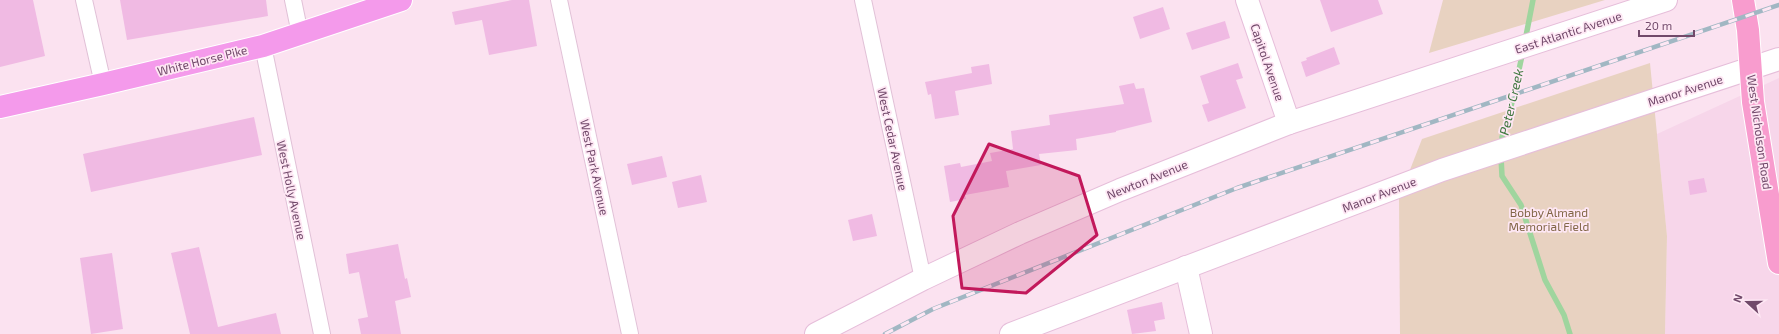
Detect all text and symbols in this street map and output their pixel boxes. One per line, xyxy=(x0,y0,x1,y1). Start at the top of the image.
street label: East Atlantic Avenue xyxy=(1513,8,1623,56)
scale bar xyxy=(1639,12,1694,38)
text: 20 m xyxy=(1645,18,1672,32)
street label: Capitol Avenue xyxy=(1248,22,1288,102)
street label: White Horse Pike xyxy=(156,42,248,78)
water label: Peter Creek xyxy=(1496,67,1526,137)
street label: Manor Avenue xyxy=(1646,71,1724,109)
street label: West Nicholson Road xyxy=(1745,74,1775,190)
street label: West Cedar Avenue xyxy=(875,86,911,192)
street label: West Park Avenue xyxy=(578,118,612,216)
street label: West Holly Avenue xyxy=(275,139,309,241)
street label: Newton Avenue xyxy=(1105,156,1189,202)
street label: Manor Avenue xyxy=(1340,173,1418,215)
park label: Bobby Almand Memorial Field xyxy=(1509,205,1589,233)
north arrow xyxy=(1727,282,1767,322)
text: N xyxy=(1730,292,1745,304)

